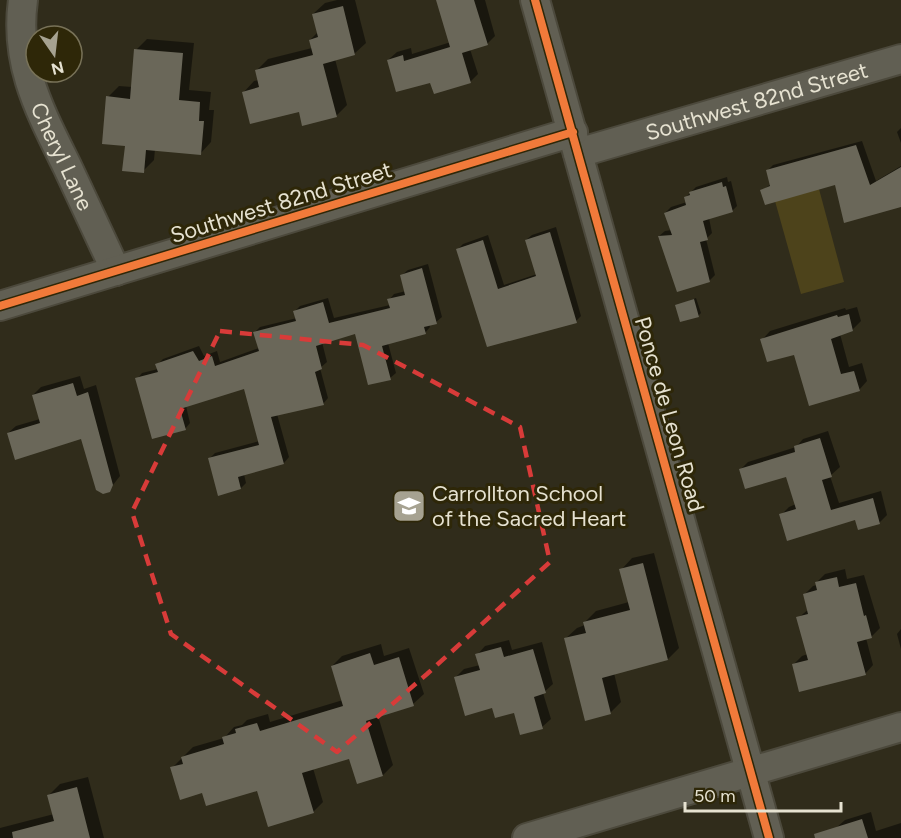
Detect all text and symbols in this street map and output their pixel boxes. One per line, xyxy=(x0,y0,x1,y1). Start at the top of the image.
north arrow xyxy=(24,24,84,84)
street label: Southwest 82nd Street xyxy=(642,56,871,147)
text: N xyxy=(49,57,66,79)
street label: Cheryl Lane xyxy=(25,98,99,215)
street label: Southwest 82nd Street xyxy=(167,156,395,249)
street label: Ponce de Leon Road xyxy=(629,313,710,515)
place label: Carrollton School of the Sacred Heart xyxy=(432,480,626,532)
school or university icon: Carrollton School of the Sacred Heart xyxy=(391,488,427,524)
scale bar xyxy=(685,775,841,813)
text: 50 m xyxy=(694,785,736,807)

